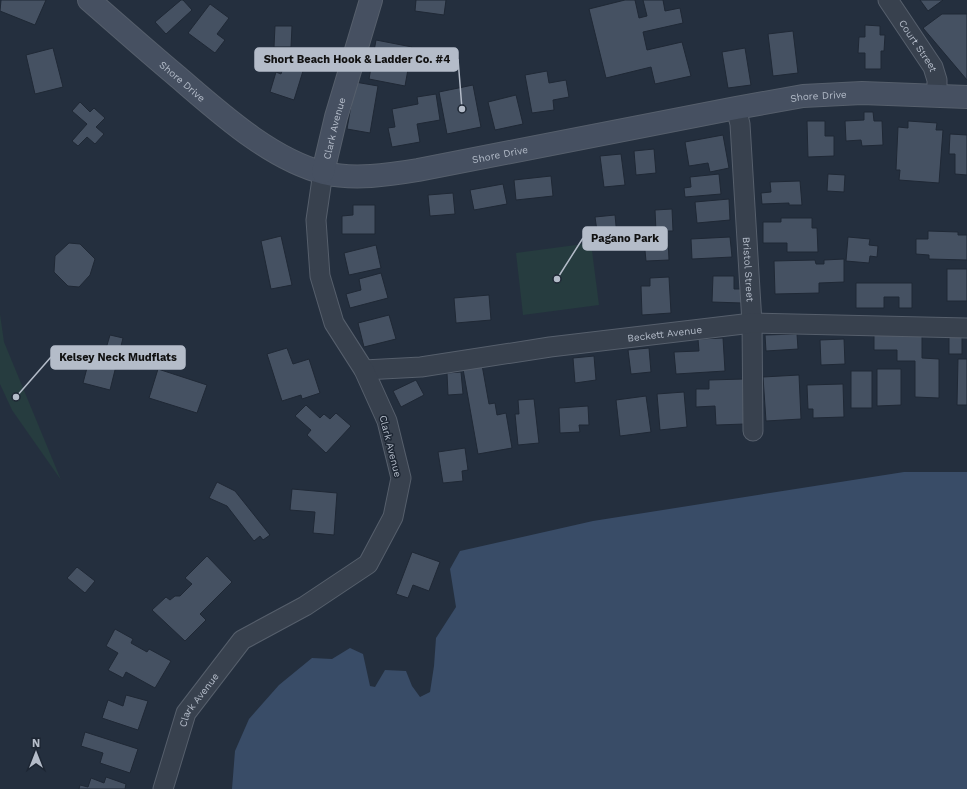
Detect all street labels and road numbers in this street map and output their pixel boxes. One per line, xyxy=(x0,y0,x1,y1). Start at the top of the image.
street label: Court Street xyxy=(897,18,939,74)
street label: Shore Drive xyxy=(157,59,207,104)
street label: Shore Drive xyxy=(789,89,847,104)
street label: Clark Avenue xyxy=(321,96,348,161)
street label: Shore Drive xyxy=(471,144,529,165)
street label: Bristol Street xyxy=(741,236,756,303)
street label: Beckett Avenue xyxy=(627,324,703,344)
street label: Clark Avenue xyxy=(377,414,404,478)
street label: Clark Avenue xyxy=(177,671,221,728)

